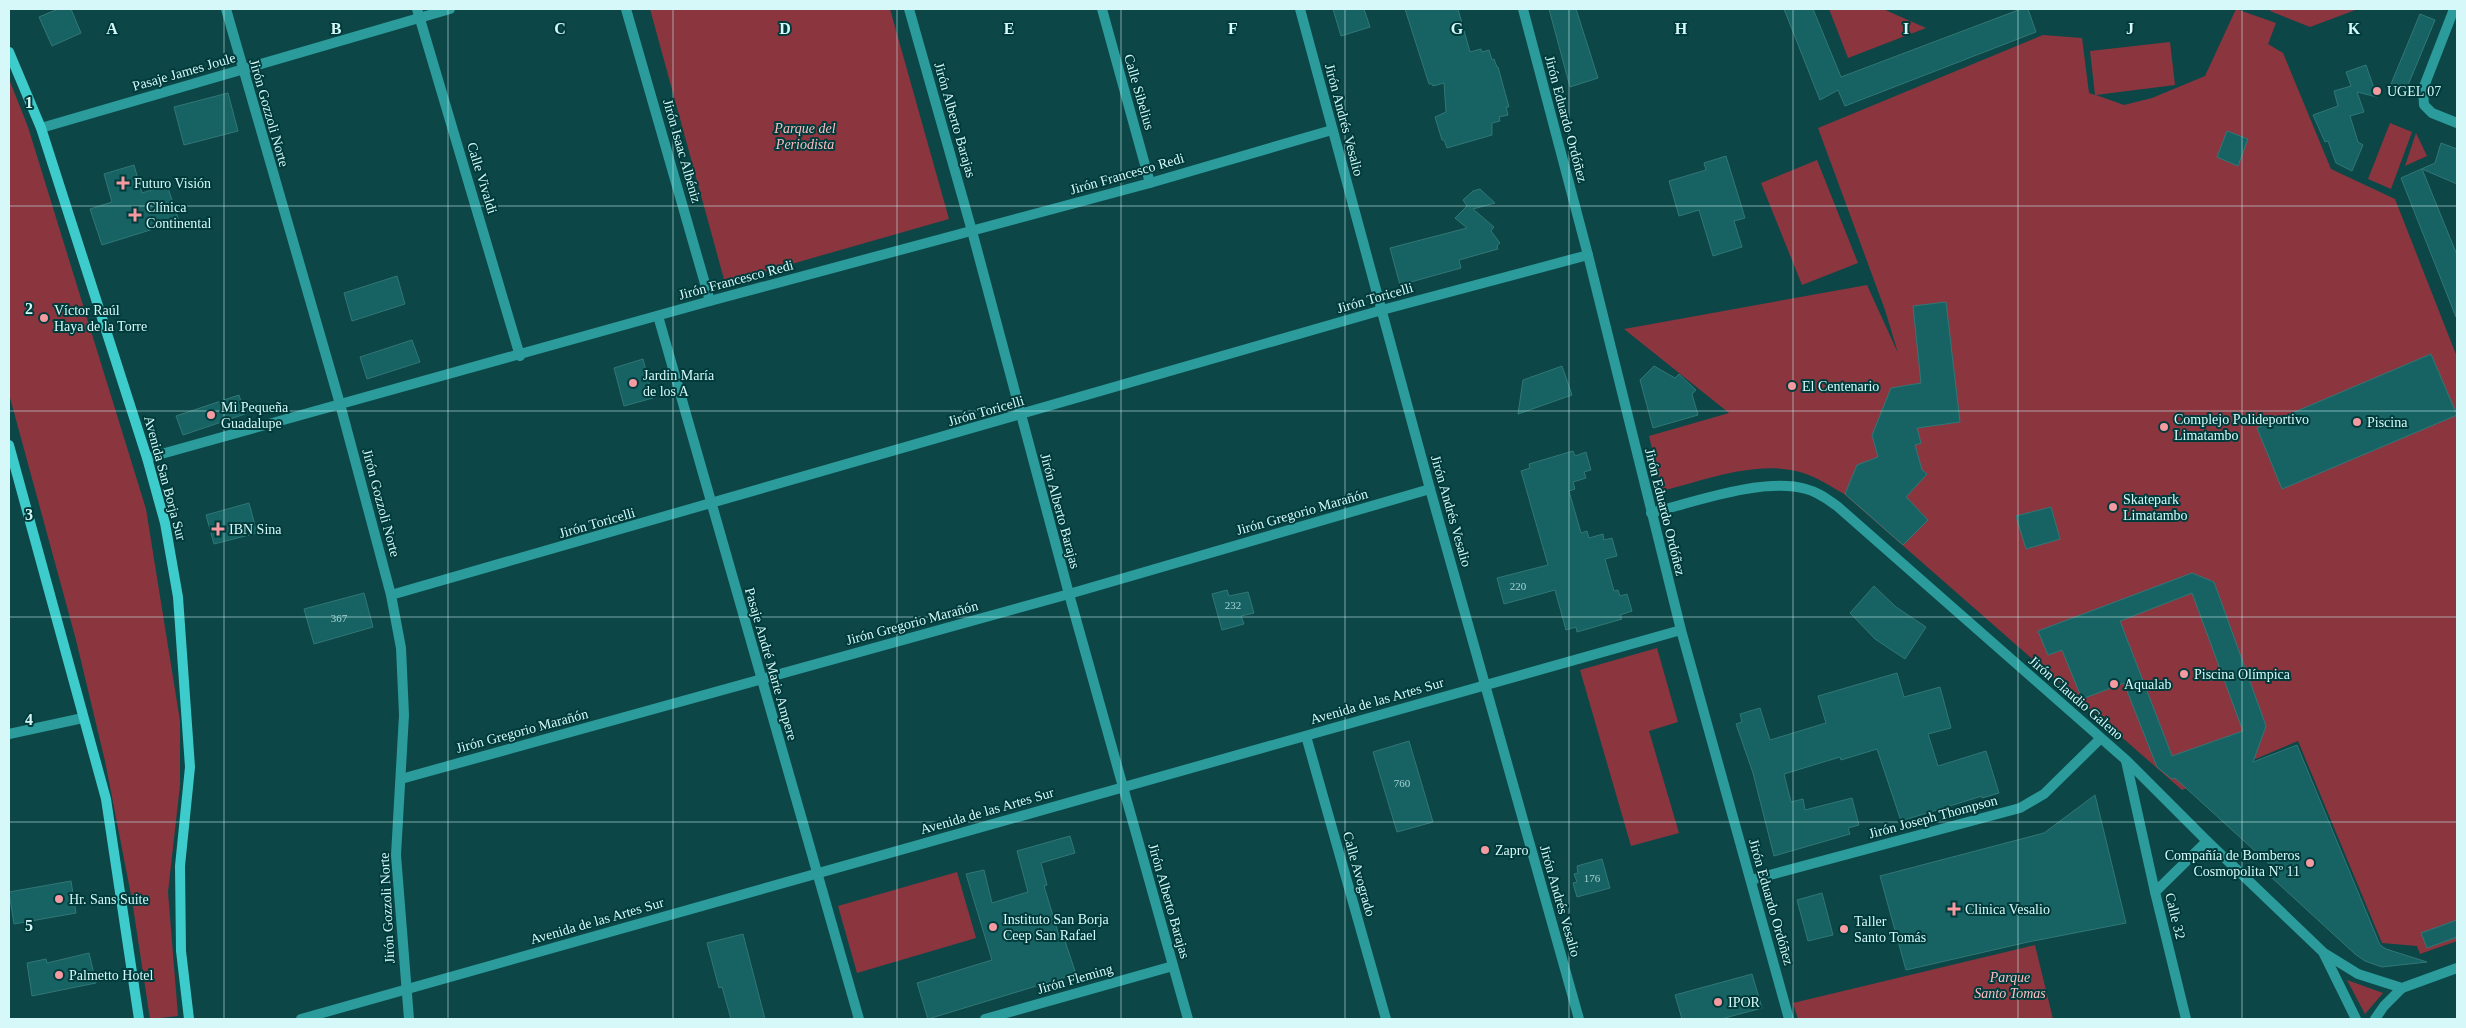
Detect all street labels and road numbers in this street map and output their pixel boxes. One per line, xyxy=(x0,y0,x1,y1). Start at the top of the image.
street label: Pasaje James Joule xyxy=(131,50,237,94)
street label: Calle Sibelius xyxy=(1121,52,1157,132)
street label: Jirón Eduardo Ordóñez xyxy=(1542,54,1590,184)
street label: Jirón Gozzoli Norte xyxy=(246,57,292,169)
street label: Jirón Alberto Barajas xyxy=(931,61,979,179)
street label: Jirón Andrés Vesalio xyxy=(1322,62,1366,178)
street label: Jirón Isaac Albéniz xyxy=(660,97,704,205)
street label: Calle Vivaldi xyxy=(464,140,500,216)
street label: Jirón Francesco Redi xyxy=(1068,150,1186,198)
street label: Jirón Francesco Redi xyxy=(677,257,795,303)
street label: Jirón Toricelli xyxy=(1335,280,1415,316)
street label: Jirón Toricelli xyxy=(946,393,1026,429)
street label: Avenida San Borja Sur xyxy=(141,414,189,542)
street label: Jirón Gozzoli Norte xyxy=(359,447,403,559)
street label: Jirón Eduardo Ordóñez xyxy=(1642,447,1688,577)
street label: Jirón Alberto Barajas xyxy=(1037,452,1083,570)
street label: Jirón Andrés Vesalio xyxy=(1428,453,1474,569)
street label: Jirón Gregorio Marañón xyxy=(1235,486,1369,538)
street label: Jirón Toricelli xyxy=(557,505,637,541)
street label: Pasaje André Marie Ampere xyxy=(742,586,800,742)
street label: Jirón Gregorio Marañón xyxy=(844,598,980,648)
street label: Jirón Claudio Galeno xyxy=(2026,653,2126,743)
street label: Avenida de las Artes Sur xyxy=(1309,675,1446,727)
street label: Jirón Gregorio Marañón xyxy=(454,706,590,756)
street label: Avenida de las Artes Sur xyxy=(919,785,1056,837)
street label: Jirón Joseph Thompson xyxy=(1867,793,1999,841)
street label: Calle Avogrado xyxy=(1340,830,1378,918)
street label: Jirón Eduardo Ordóñez xyxy=(1746,837,1796,967)
street label: Jirón Alberto Barajas xyxy=(1145,842,1193,960)
street label: Jirón Andrés Vesalio xyxy=(1537,843,1583,959)
street label: Jirón Gozzoli Norte xyxy=(377,852,397,964)
street label: Calle 32 xyxy=(2162,891,2188,941)
street label: Avenida de las Artes Sur xyxy=(529,895,666,947)
street label: Jirón Fleming xyxy=(1035,961,1115,997)

